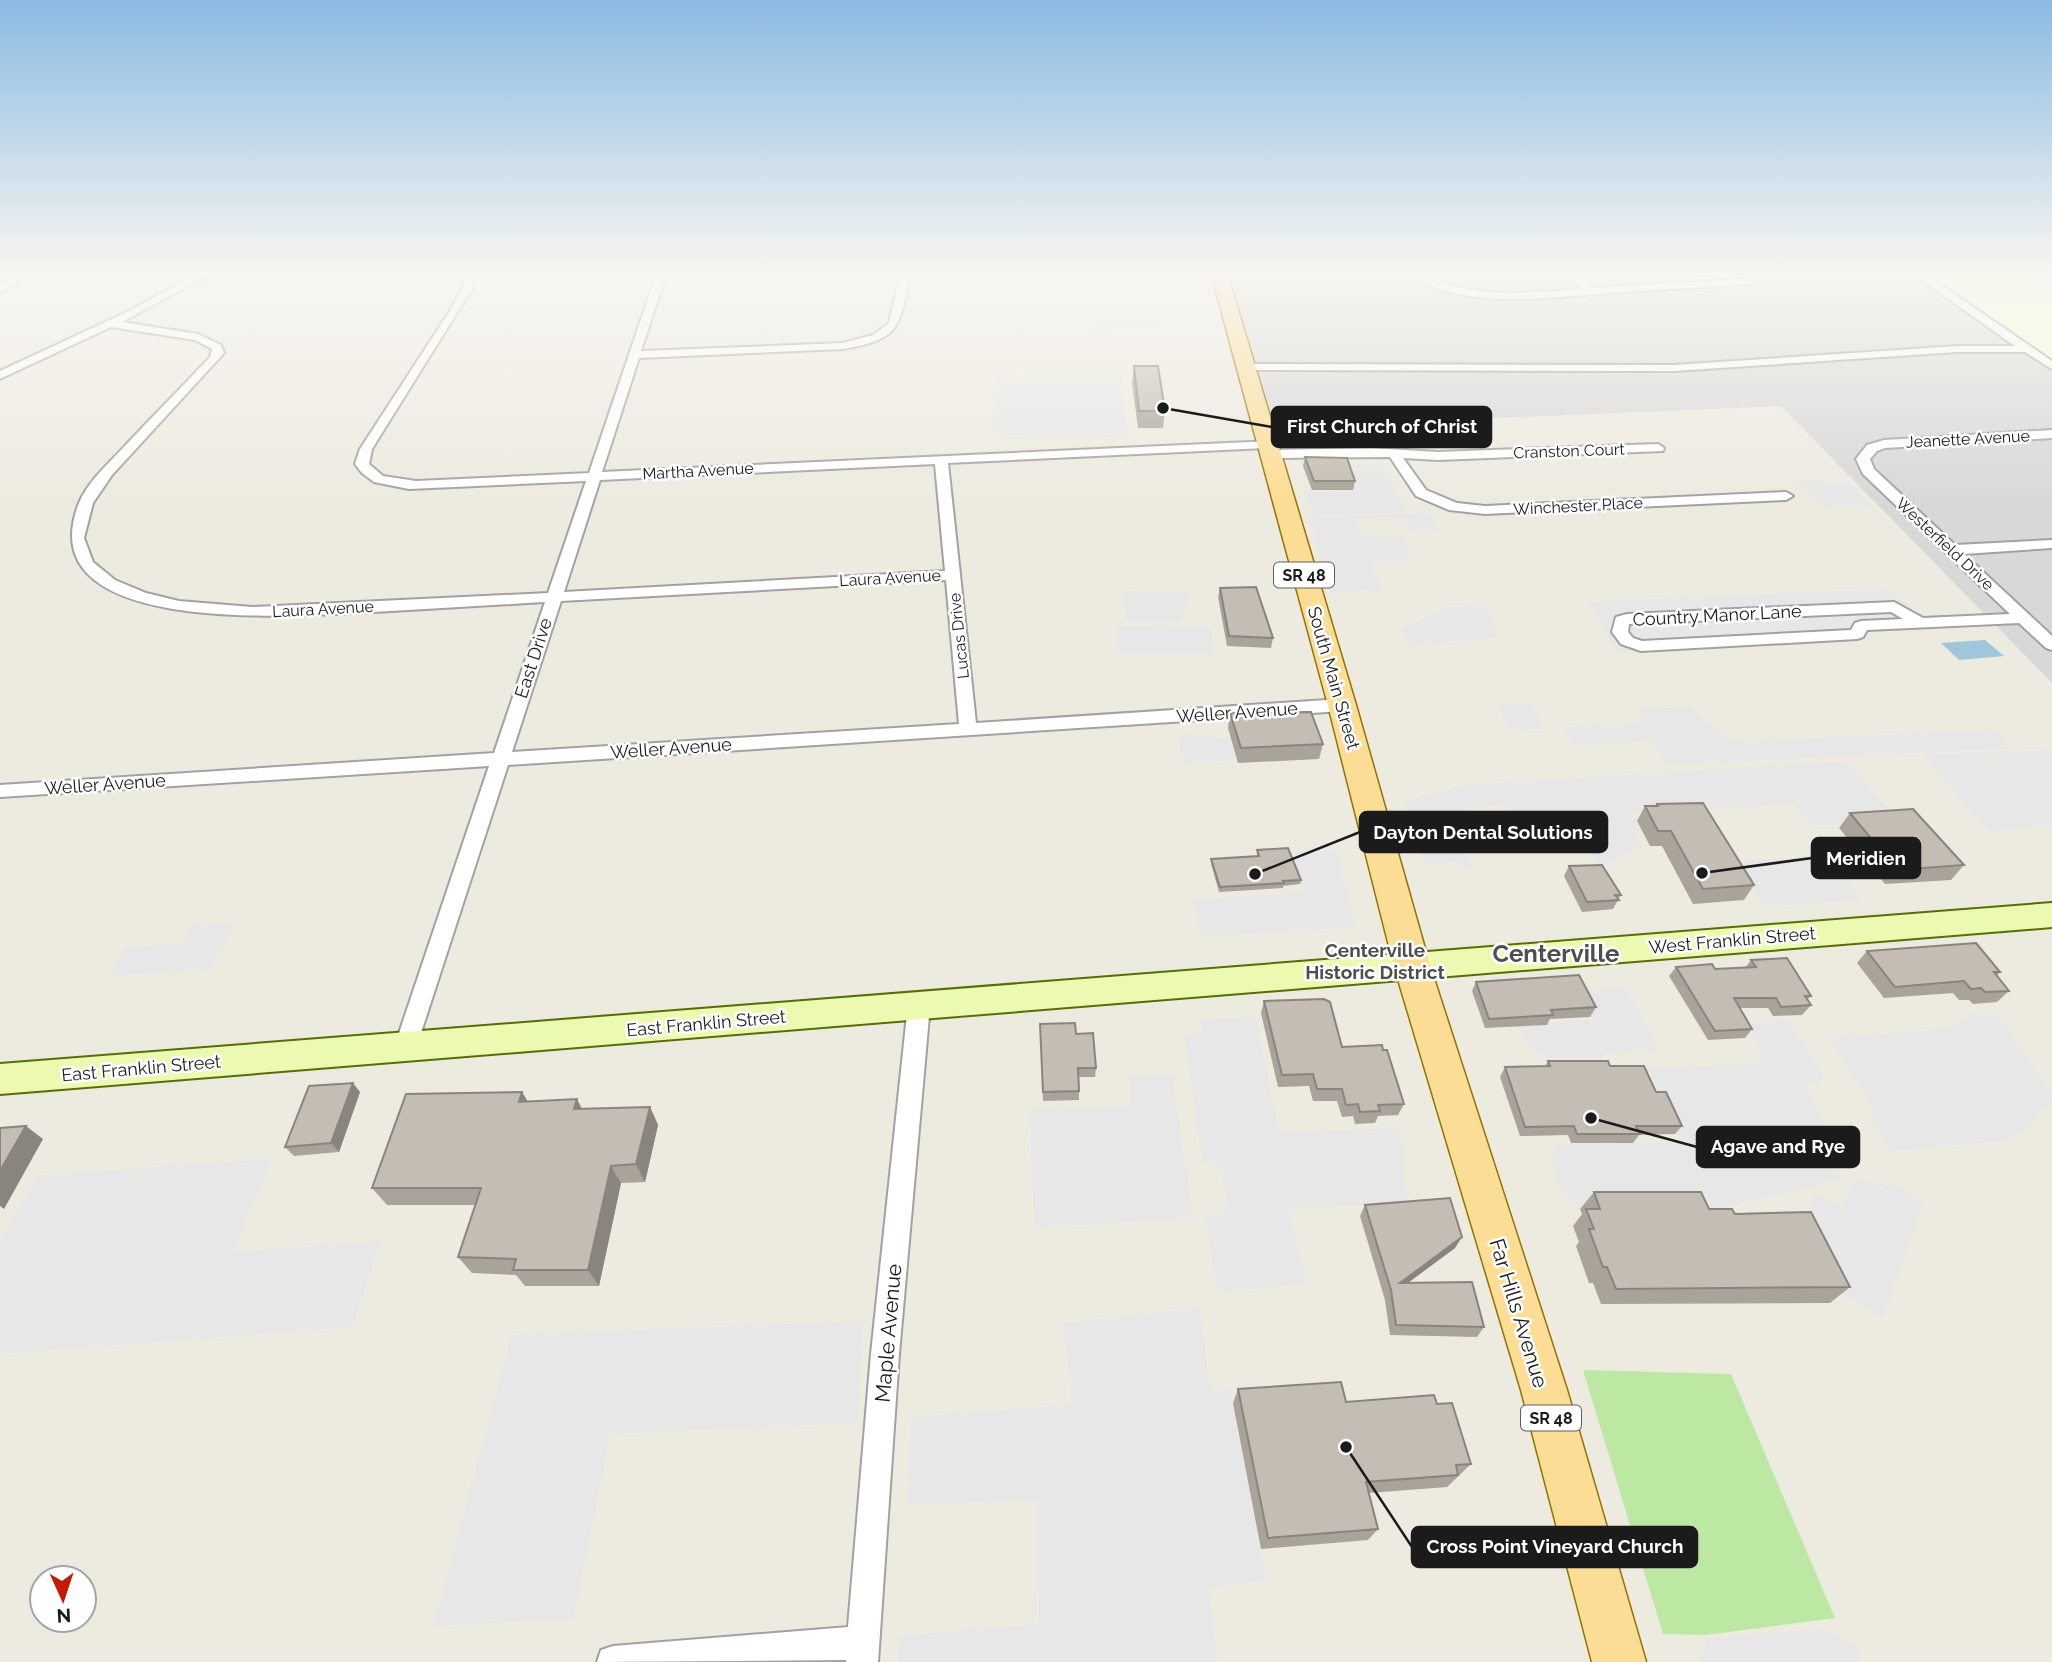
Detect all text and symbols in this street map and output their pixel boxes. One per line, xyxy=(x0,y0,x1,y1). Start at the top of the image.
callout: First Church of Christ xyxy=(1272,407,1491,447)
text: First Church of Christ xyxy=(1287,415,1478,437)
street label: Jeanette Avenue xyxy=(1906,426,2030,452)
street label: Cranston Court xyxy=(1513,440,1626,462)
street label: Martha Avenue xyxy=(642,459,754,483)
street label: Winchester Place xyxy=(1513,493,1643,519)
street label: Westerfield Drive xyxy=(1892,494,1998,594)
road number: SR 48 xyxy=(1274,562,1334,588)
street label: Laura Avenue xyxy=(839,566,941,590)
street label: Lucas Drive xyxy=(945,592,973,680)
street label: Laura Avenue xyxy=(272,597,374,621)
street label: Country Manor Lane xyxy=(1632,600,1802,630)
street label: South Main Street xyxy=(1304,604,1364,752)
street label: East Drive xyxy=(510,615,556,701)
street label: Weller Avenue xyxy=(1176,697,1299,727)
street label: Weller Avenue xyxy=(610,733,733,763)
street label: Weller Avenue xyxy=(44,769,167,799)
callout: Dayton Dental Solutions xyxy=(1360,812,1607,852)
text: Dayton Dental Solutions xyxy=(1373,821,1593,843)
callout: Meridien xyxy=(1812,838,1920,878)
text: Meridien xyxy=(1826,847,1906,869)
street label: West Franklin Street xyxy=(1648,922,1816,958)
district label: Centerville Historic District xyxy=(1305,939,1446,983)
district label: Centerville xyxy=(1493,939,1619,968)
street label: East Franklin Street xyxy=(625,1006,787,1040)
street label: East Franklin Street xyxy=(60,1051,222,1085)
callout: Agave and Rye xyxy=(1697,1127,1859,1167)
text: Agave and Rye xyxy=(1711,1135,1845,1157)
street label: Far Hills Avenue xyxy=(1484,1235,1554,1391)
street label: Maple Avenue xyxy=(869,1263,907,1403)
road number: SR 48 xyxy=(1521,1406,1581,1430)
callout: Cross Point Vineyard Church xyxy=(1412,1527,1697,1567)
text: Cross Point Vineyard Church xyxy=(1427,1535,1683,1557)
north arrow xyxy=(28,1564,98,1634)
text: N xyxy=(56,1605,72,1627)

